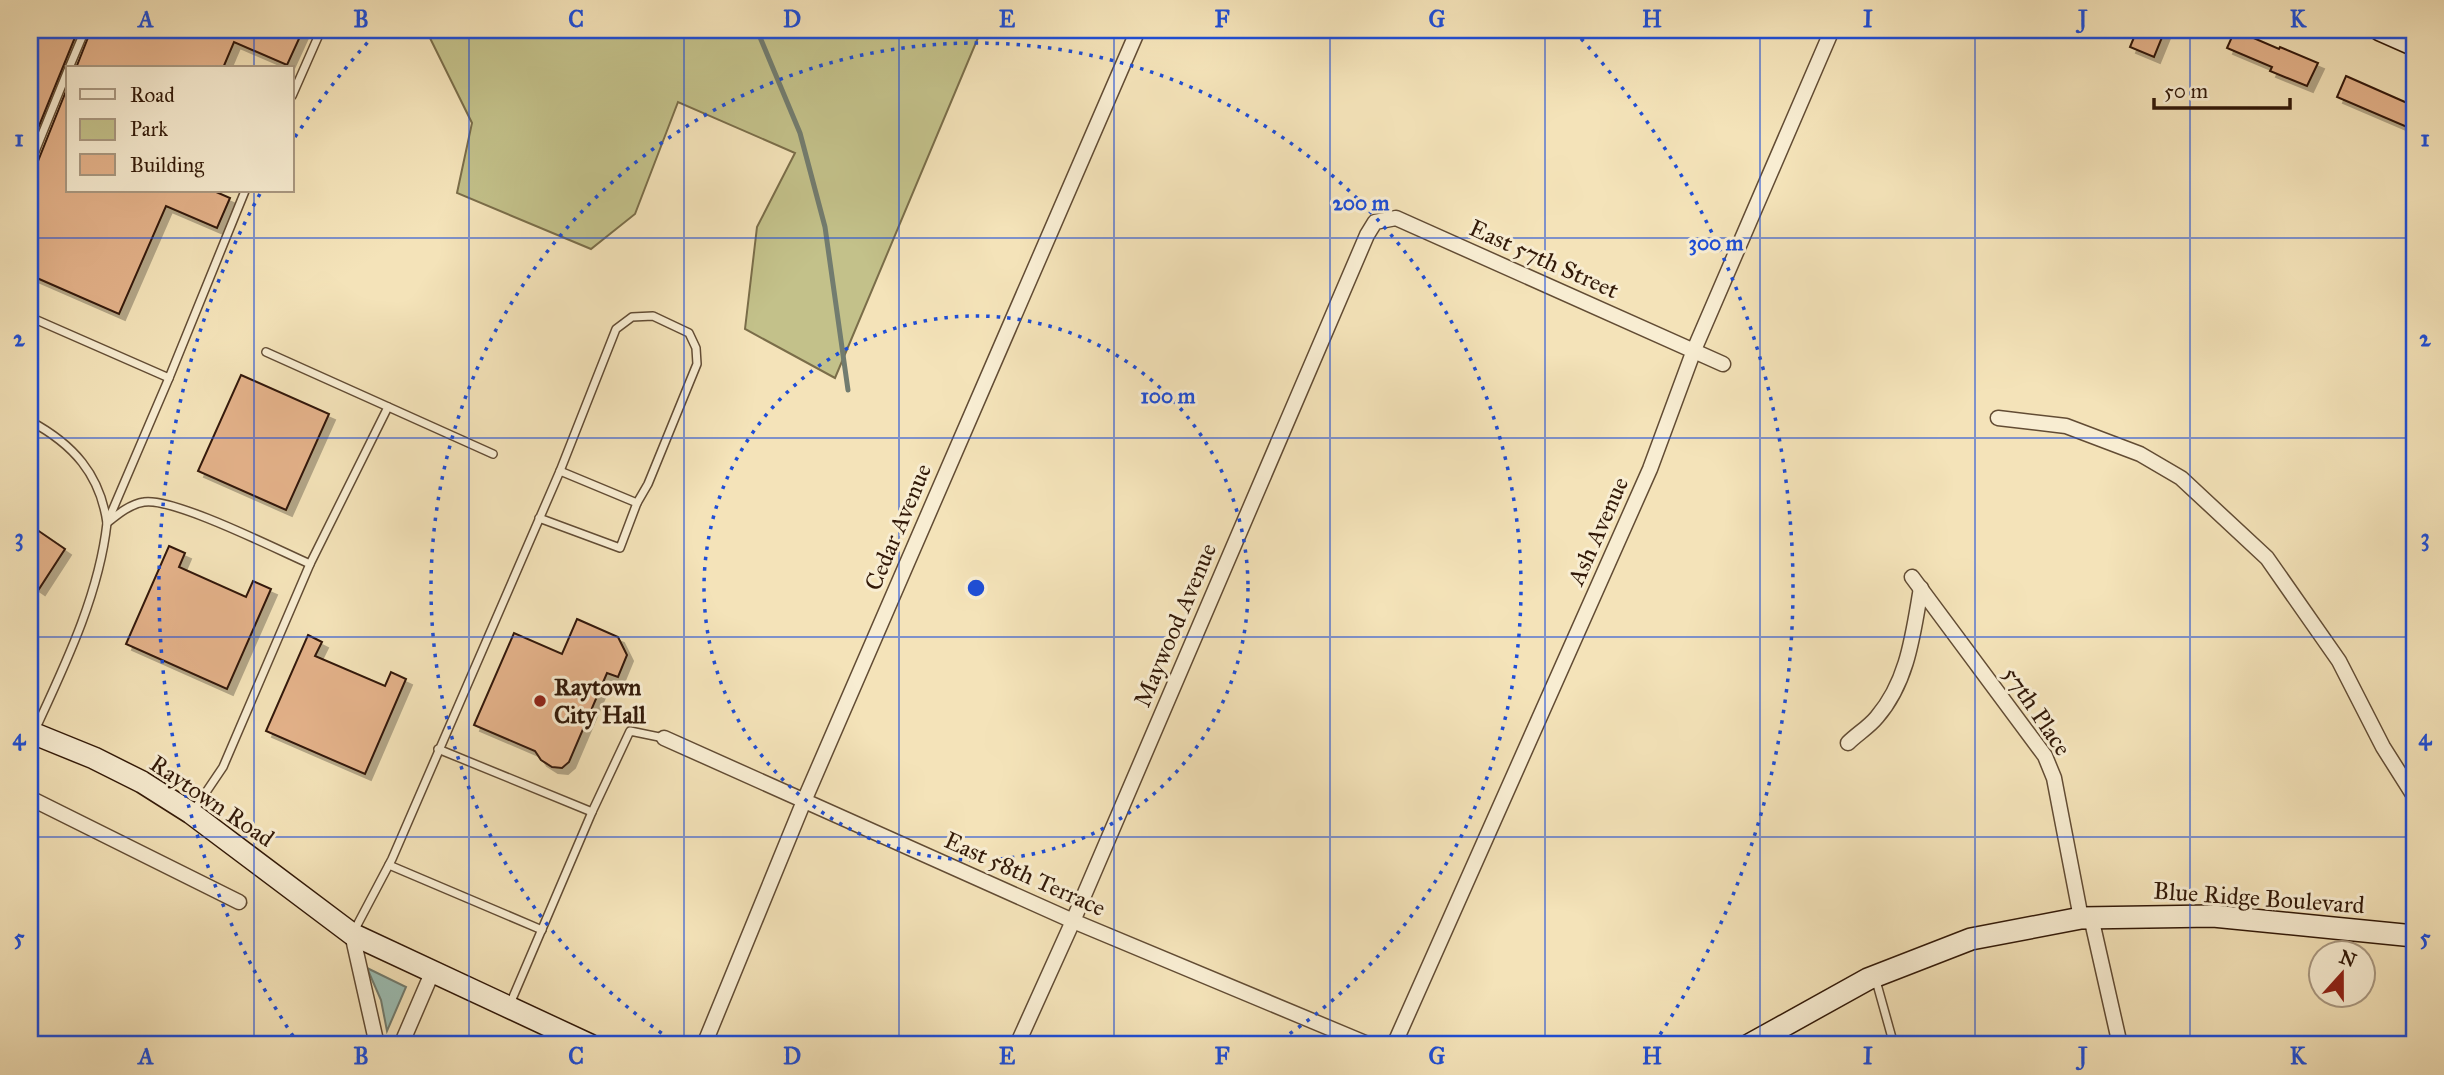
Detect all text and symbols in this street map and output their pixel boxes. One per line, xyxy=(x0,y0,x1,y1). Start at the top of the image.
text: A xyxy=(136,5,154,33)
text: B xyxy=(353,5,369,33)
text: C xyxy=(568,5,584,33)
text: D xyxy=(783,5,801,33)
text: E xyxy=(999,5,1016,33)
text: F xyxy=(1214,5,1230,33)
text: G xyxy=(1429,5,1446,33)
text: H xyxy=(1642,5,1662,33)
text: I xyxy=(1863,5,1873,33)
text: J xyxy=(2075,5,2088,34)
text: K xyxy=(2290,5,2308,33)
legend xyxy=(66,66,294,192)
scale bar xyxy=(2154,66,2290,110)
text: 50 m xyxy=(2164,78,2209,104)
text: Road xyxy=(130,82,175,108)
text: Park xyxy=(130,116,168,142)
text: 1 xyxy=(14,124,24,152)
text: 1 xyxy=(2420,124,2430,152)
text: Building xyxy=(130,152,204,178)
text: 200 m xyxy=(1333,190,1390,216)
street label: East 57th Street xyxy=(1465,213,1624,306)
text: 300 m xyxy=(1688,230,1744,256)
text: 2 xyxy=(13,324,25,352)
text: 2 xyxy=(2419,324,2431,352)
text: 100 m xyxy=(1141,383,1196,409)
street label: Cedar Avenue xyxy=(858,459,938,595)
street label: Ash Avenue xyxy=(1560,472,1635,591)
text: 3 xyxy=(14,523,24,552)
text: 3 xyxy=(2420,523,2430,552)
street label: Maywood Avenue xyxy=(1127,538,1223,712)
centre of rings xyxy=(964,576,988,600)
street label: 57th Place xyxy=(1996,661,2078,761)
place label: Raytown City Hall xyxy=(554,672,646,730)
marker: Raytown City Hall xyxy=(532,693,548,709)
text: 4 xyxy=(13,723,27,751)
text: 4 xyxy=(2419,723,2433,751)
street label: Raytown Road xyxy=(144,748,280,854)
street label: East 58th Terrace xyxy=(940,825,1110,923)
street label: Blue Ridge Boulevard xyxy=(2152,876,2366,920)
text: 5 xyxy=(14,923,25,951)
text: 5 xyxy=(2420,923,2431,951)
north arrow xyxy=(2308,939,2378,1009)
text: N xyxy=(2336,945,2360,972)
text: A xyxy=(136,1042,154,1070)
text: B xyxy=(353,1042,369,1070)
text: C xyxy=(568,1042,584,1070)
text: D xyxy=(783,1042,801,1070)
text: E xyxy=(999,1042,1016,1070)
text: F xyxy=(1214,1042,1230,1070)
text: G xyxy=(1429,1042,1446,1070)
text: H xyxy=(1642,1042,1662,1070)
text: I xyxy=(1863,1042,1873,1070)
text: J xyxy=(2075,1042,2088,1071)
text: K xyxy=(2290,1042,2308,1070)

